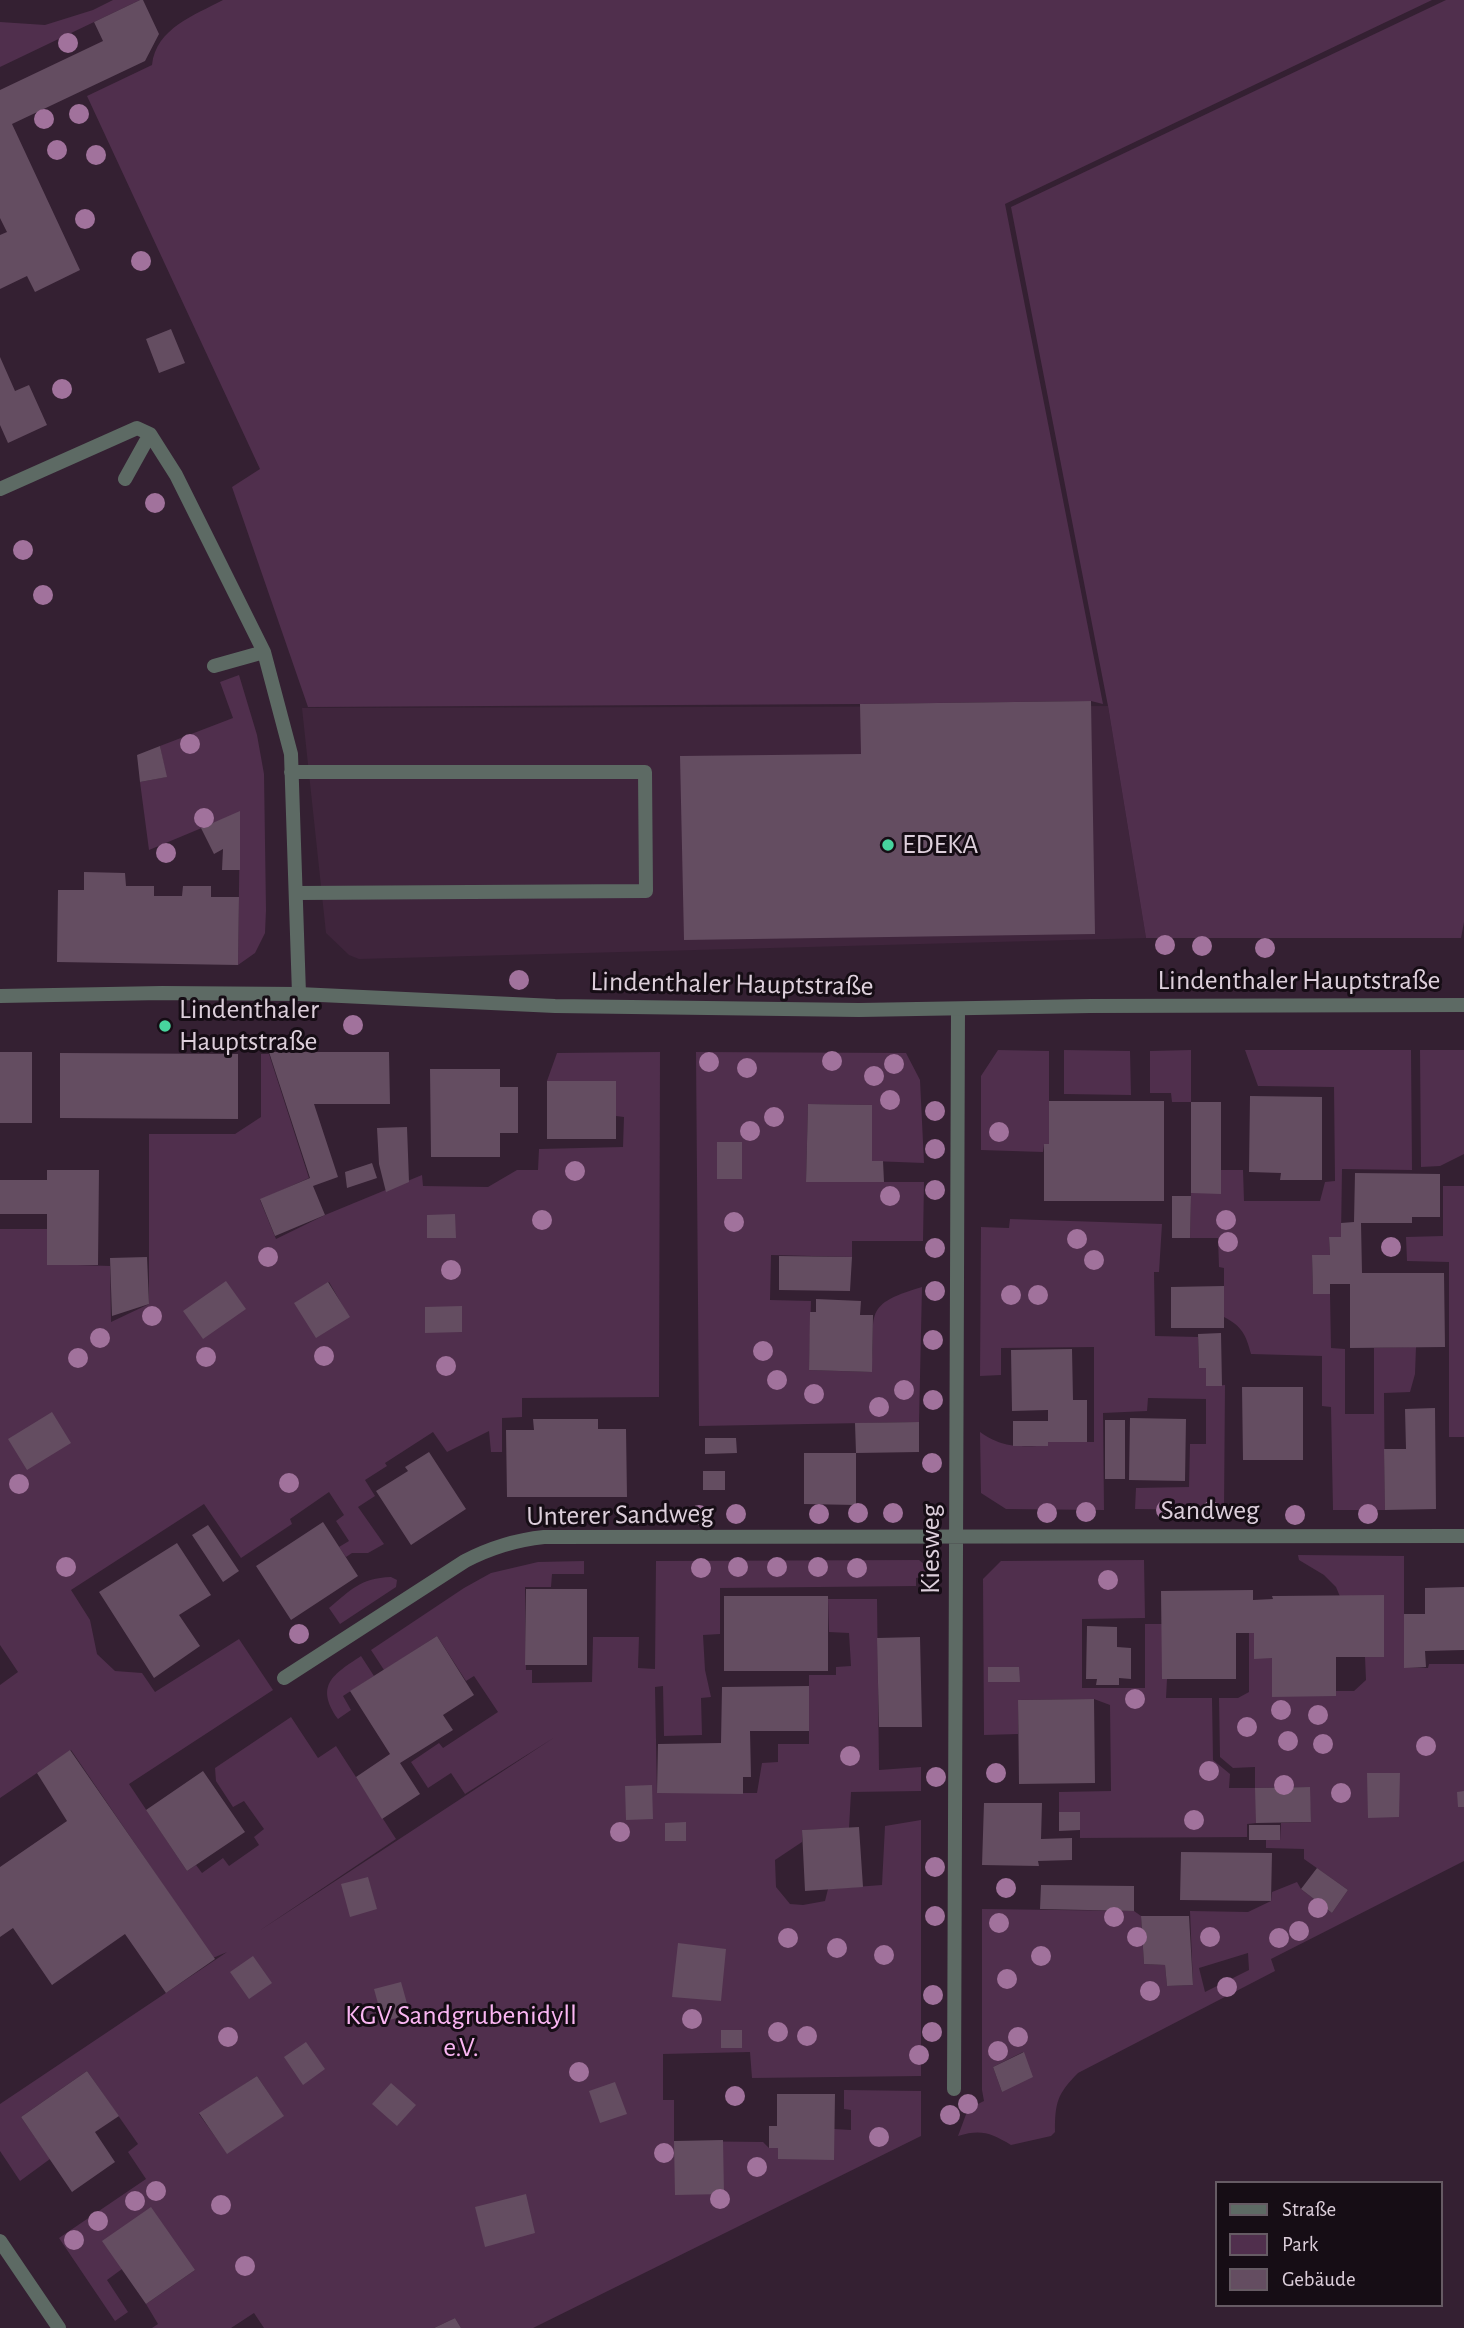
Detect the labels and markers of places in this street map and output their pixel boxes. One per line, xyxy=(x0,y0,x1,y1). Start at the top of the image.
place label: EDEKA xyxy=(902,828,979,862)
marker: EDEKA xyxy=(880,837,896,853)
place label: Lindenthaler Hauptstraße xyxy=(179,993,319,1059)
marker: Lindenthaler Hauptstraße xyxy=(157,1018,173,1034)

